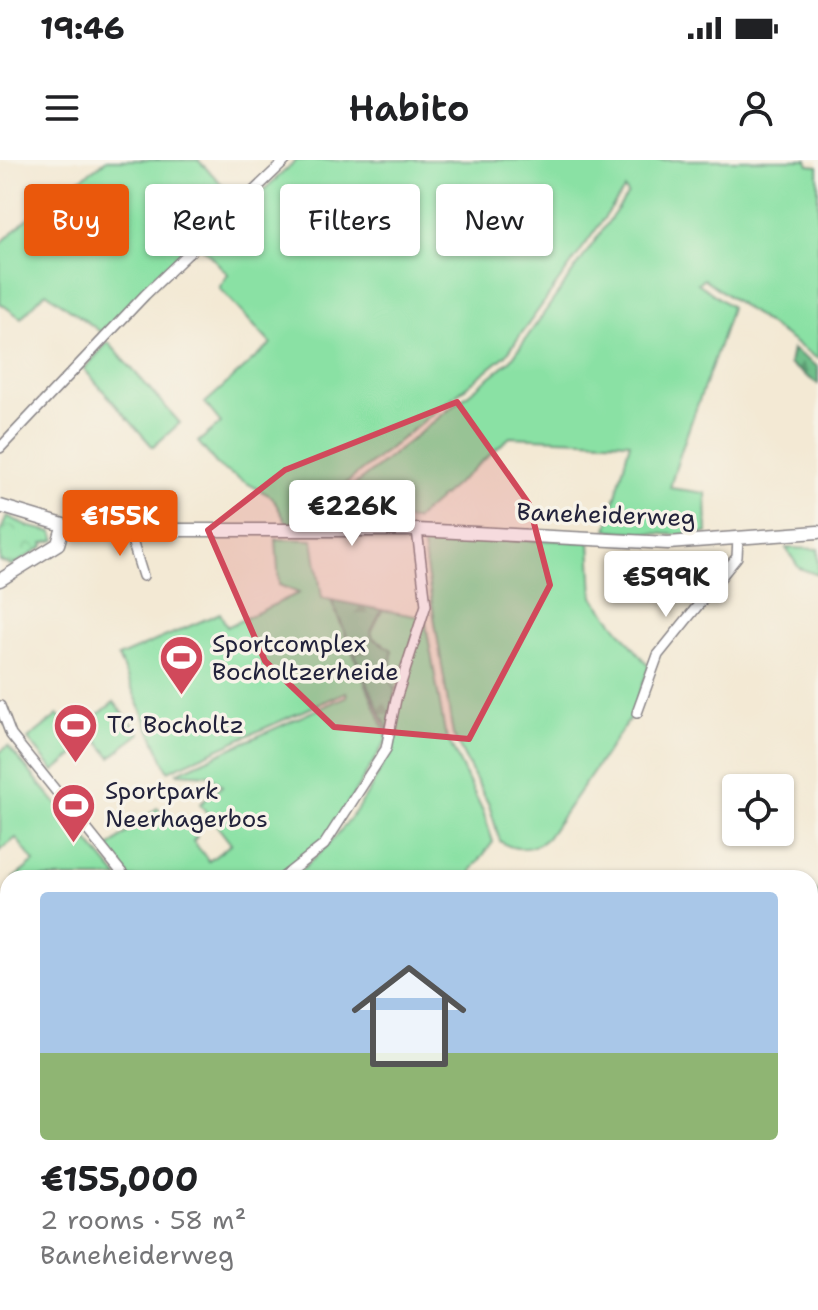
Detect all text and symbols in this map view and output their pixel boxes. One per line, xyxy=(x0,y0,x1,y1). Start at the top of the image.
text: 19:46 xyxy=(40,8,125,49)
text: Habito xyxy=(348,84,470,133)
icon: menu xyxy=(40,86,84,130)
icon: person xyxy=(734,86,778,130)
chip: Buy xyxy=(24,184,129,256)
chip: Rent xyxy=(145,184,264,256)
chip: Filters xyxy=(280,184,420,256)
chip: New xyxy=(436,184,553,256)
pin: €226K xyxy=(296,480,408,548)
text: €226K xyxy=(307,488,397,523)
pin: €155K xyxy=(64,490,176,558)
street label: Baneheiderweg xyxy=(516,496,696,534)
text: €155K xyxy=(81,498,159,533)
pin: €599K xyxy=(610,551,722,619)
text: €599K xyxy=(622,559,710,594)
place label: Sportcomplex Bocholtzerheide xyxy=(212,628,399,688)
sports icon: Sportcomplex Bocholtzerheide xyxy=(157,634,205,697)
sports icon: TC Bocholtz xyxy=(52,701,100,764)
place label: TC Bocholtz xyxy=(107,709,244,741)
map controls xyxy=(722,774,794,846)
button: locate xyxy=(722,774,794,846)
place label: Sportpark Neerhagerbos xyxy=(105,775,268,835)
sports icon: Sportpark Neerhagerbos xyxy=(50,781,98,844)
icon: home xyxy=(337,944,481,1088)
text: €155,000 xyxy=(40,1156,198,1202)
text: 2 rooms · 58 m² xyxy=(40,1202,246,1237)
text: Baneheiderweg xyxy=(40,1237,234,1272)

